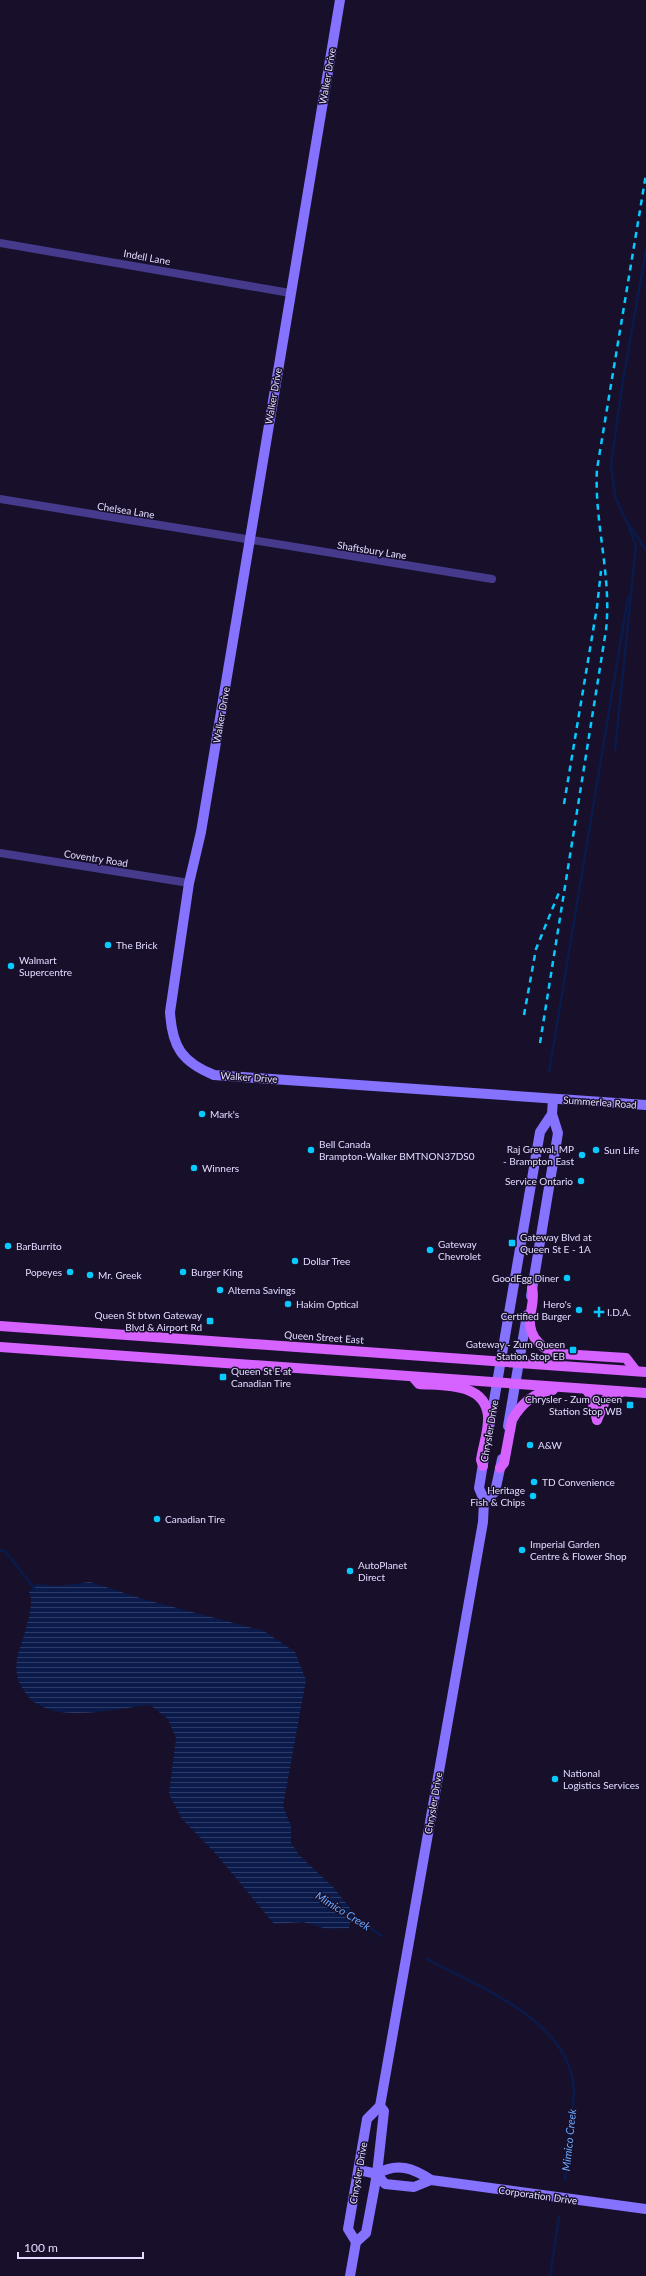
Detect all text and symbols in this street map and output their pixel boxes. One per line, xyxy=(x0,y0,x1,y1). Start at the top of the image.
street label: Walker Drive xyxy=(316,47,338,105)
street label: Indell Lane xyxy=(123,247,171,267)
street label: Walker Drive xyxy=(262,367,284,425)
street label: Chelsea Lane xyxy=(96,500,156,520)
street label: Shaftsbury Lane xyxy=(336,539,408,561)
street label: Walker Drive xyxy=(210,686,232,744)
street label: Coventry Road xyxy=(63,847,129,869)
place label: The Brick xyxy=(116,939,158,951)
marker: The Brick xyxy=(103,940,113,950)
place label: Walmart Supercentre xyxy=(19,954,72,978)
marker: Walmart Supercentre xyxy=(6,961,16,971)
street label: Walker Drive xyxy=(220,1069,278,1085)
street label: Summerlea Road xyxy=(563,1093,637,1111)
place label: Mark's xyxy=(210,1108,239,1120)
marker: Mark's xyxy=(197,1109,207,1119)
place label: Bell Canada Brampton-Walker BMTNON37DS0 xyxy=(319,1138,475,1162)
place label: Raj Grewal, MP - Brampton East xyxy=(503,1143,574,1167)
place label: Sun Life xyxy=(604,1144,639,1156)
marker: Bell Canada Brampton-Walker BMTNON37DS0 xyxy=(306,1145,316,1155)
marker: Sun Life xyxy=(591,1145,601,1155)
marker: Raj Grewal, MP - Brampton East xyxy=(577,1150,587,1160)
place label: Winners xyxy=(202,1162,239,1174)
marker: Winners xyxy=(189,1163,199,1173)
place label: Service Ontario xyxy=(505,1175,573,1187)
marker: Service Ontario xyxy=(576,1176,586,1186)
place label: Gateway Blvd at Queen St E - 1A xyxy=(520,1231,592,1255)
place label: Gateway Chevrolet xyxy=(438,1238,481,1262)
marker: Gateway Blvd at Queen St E - 1A xyxy=(507,1238,517,1248)
place label: BarBurrito xyxy=(16,1240,62,1252)
marker: BarBurrito xyxy=(3,1241,13,1251)
marker: Gateway Chevrolet xyxy=(425,1245,435,1255)
place label: Dollar Tree xyxy=(303,1255,350,1267)
marker: Dollar Tree xyxy=(290,1256,300,1266)
place label: Popeyes xyxy=(25,1266,62,1278)
place label: Burger King xyxy=(191,1266,243,1278)
marker: Popeyes xyxy=(65,1267,75,1277)
marker: Burger King xyxy=(178,1267,188,1277)
place label: Mr. Greek xyxy=(98,1269,143,1281)
marker: Mr. Greek xyxy=(85,1270,95,1280)
place label: GoodEgg Diner xyxy=(492,1272,559,1284)
marker: GoodEgg Diner xyxy=(562,1273,572,1283)
place label: Alterna Savings xyxy=(228,1284,296,1296)
marker: Alterna Savings xyxy=(215,1285,225,1295)
place label: Hakim Optical xyxy=(296,1298,358,1310)
place label: Hero's Certified Burger xyxy=(501,1298,571,1322)
marker: Hakim Optical xyxy=(283,1299,293,1309)
marker: Hero's Certified Burger xyxy=(574,1305,584,1315)
place label: I.D.A. xyxy=(607,1306,631,1318)
marker: I.D.A. xyxy=(594,1307,604,1317)
place label: Queen St btwn Gateway Blvd & Airport Rd xyxy=(95,1309,203,1333)
marker: Queen St btwn Gateway Blvd & Airport Rd xyxy=(205,1316,215,1326)
street label: Queen Street East xyxy=(284,1328,365,1346)
place label: Gateway - Zum Queen Station Stop EB xyxy=(466,1338,565,1362)
marker: Gateway - Zum Queen Station Stop EB xyxy=(568,1345,578,1355)
place label: Queen St E at Canadian Tire xyxy=(231,1365,292,1389)
marker: Queen St E at Canadian Tire xyxy=(218,1372,228,1382)
place label: Chrysler - Zum Queen Station Stop WB xyxy=(525,1393,622,1417)
street label: Chrysler Drive xyxy=(478,1399,500,1463)
marker: Chrysler - Zum Queen Station Stop WB xyxy=(625,1400,635,1410)
place label: A&W xyxy=(538,1439,563,1451)
marker: A&W xyxy=(525,1440,535,1450)
place label: TD Convenience xyxy=(542,1476,615,1488)
marker: TD Convenience xyxy=(529,1477,539,1487)
place label: Heritage Fish & Chips xyxy=(470,1484,525,1508)
marker: Heritage Fish & Chips xyxy=(528,1491,538,1501)
place label: Canadian Tire xyxy=(165,1513,225,1525)
marker: Canadian Tire xyxy=(152,1514,162,1524)
place label: Imperial Garden Centre & Flower Shop xyxy=(530,1538,627,1562)
marker: Imperial Garden Centre & Flower Shop xyxy=(517,1545,527,1555)
place label: AutoPlanet Direct xyxy=(358,1559,407,1583)
marker: AutoPlanet Direct xyxy=(345,1566,355,1576)
place label: National Logistics Services xyxy=(563,1767,639,1791)
street label: Chrysler Drive xyxy=(422,1771,444,1835)
marker: National Logistics Services xyxy=(550,1774,560,1784)
water label: Mimico Creek xyxy=(313,1889,374,1933)
water label: Mimico Creek xyxy=(559,2107,578,2172)
street label: Chrysler Drive xyxy=(347,2141,369,2205)
street label: Corporation Drive xyxy=(498,2184,578,2206)
scale bar xyxy=(18,2234,143,2260)
text: 100 m xyxy=(24,2240,58,2255)

